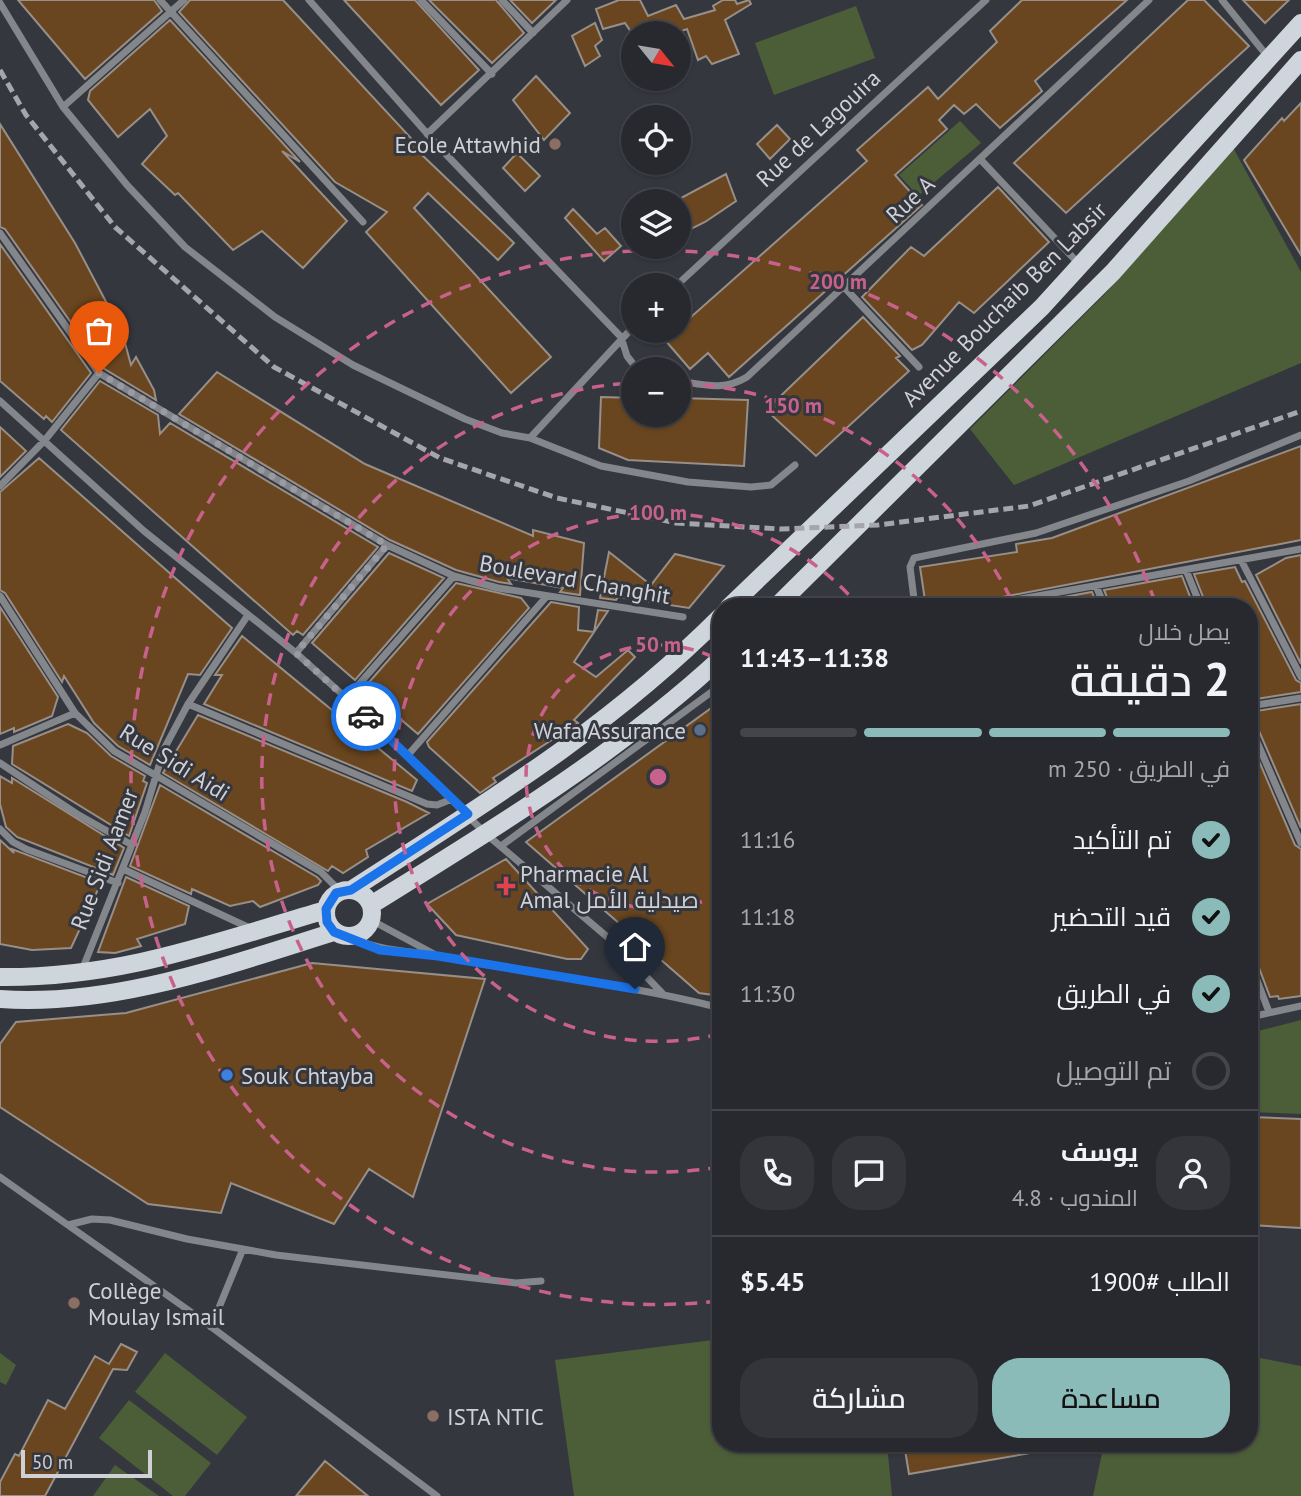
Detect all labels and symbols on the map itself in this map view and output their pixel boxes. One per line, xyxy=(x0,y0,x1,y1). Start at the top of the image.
north arrow xyxy=(621,21,691,91)
street label: Rue de Lagouira xyxy=(750,63,886,193)
place label: Ecole Attawhid xyxy=(395,130,541,159)
marker: Ecole Attawhid xyxy=(547,136,563,152)
street label: Rue A xyxy=(879,169,941,229)
street label: Avenue Bouchaib Ben Labsir xyxy=(895,195,1113,413)
text: 200 m xyxy=(809,268,867,295)
pin xyxy=(69,301,129,373)
text: 150 m xyxy=(764,392,822,419)
text: 100 m xyxy=(629,499,687,526)
street label: Boulevard Changhit xyxy=(477,548,673,610)
text: 50 m xyxy=(635,631,681,658)
courier xyxy=(331,681,401,751)
place label: Wafa Assurance xyxy=(534,716,686,745)
street label: Rue Sidi Aidi xyxy=(115,717,235,807)
marker: Wafa Assurance xyxy=(692,722,708,738)
centre of rings xyxy=(646,765,670,789)
street label: Rue Sidi Aamer xyxy=(64,784,144,934)
place label: Pharmacie Al Amal صيدلية الأمل xyxy=(520,859,699,914)
marker: Pharmacie Al Amal صيدلية الأمل xyxy=(498,878,514,894)
pin xyxy=(605,917,665,989)
place label: Souk Chtayba xyxy=(241,1061,374,1090)
marker: Souk Chtayba xyxy=(219,1067,235,1083)
place label: Collège Moulay Ismail xyxy=(88,1276,225,1331)
marker: Collège Moulay Ismail xyxy=(66,1295,82,1311)
place label: ISTA NTIC xyxy=(447,1402,544,1431)
marker: ISTA NTIC xyxy=(425,1408,441,1424)
scale bar xyxy=(21,1447,152,1479)

